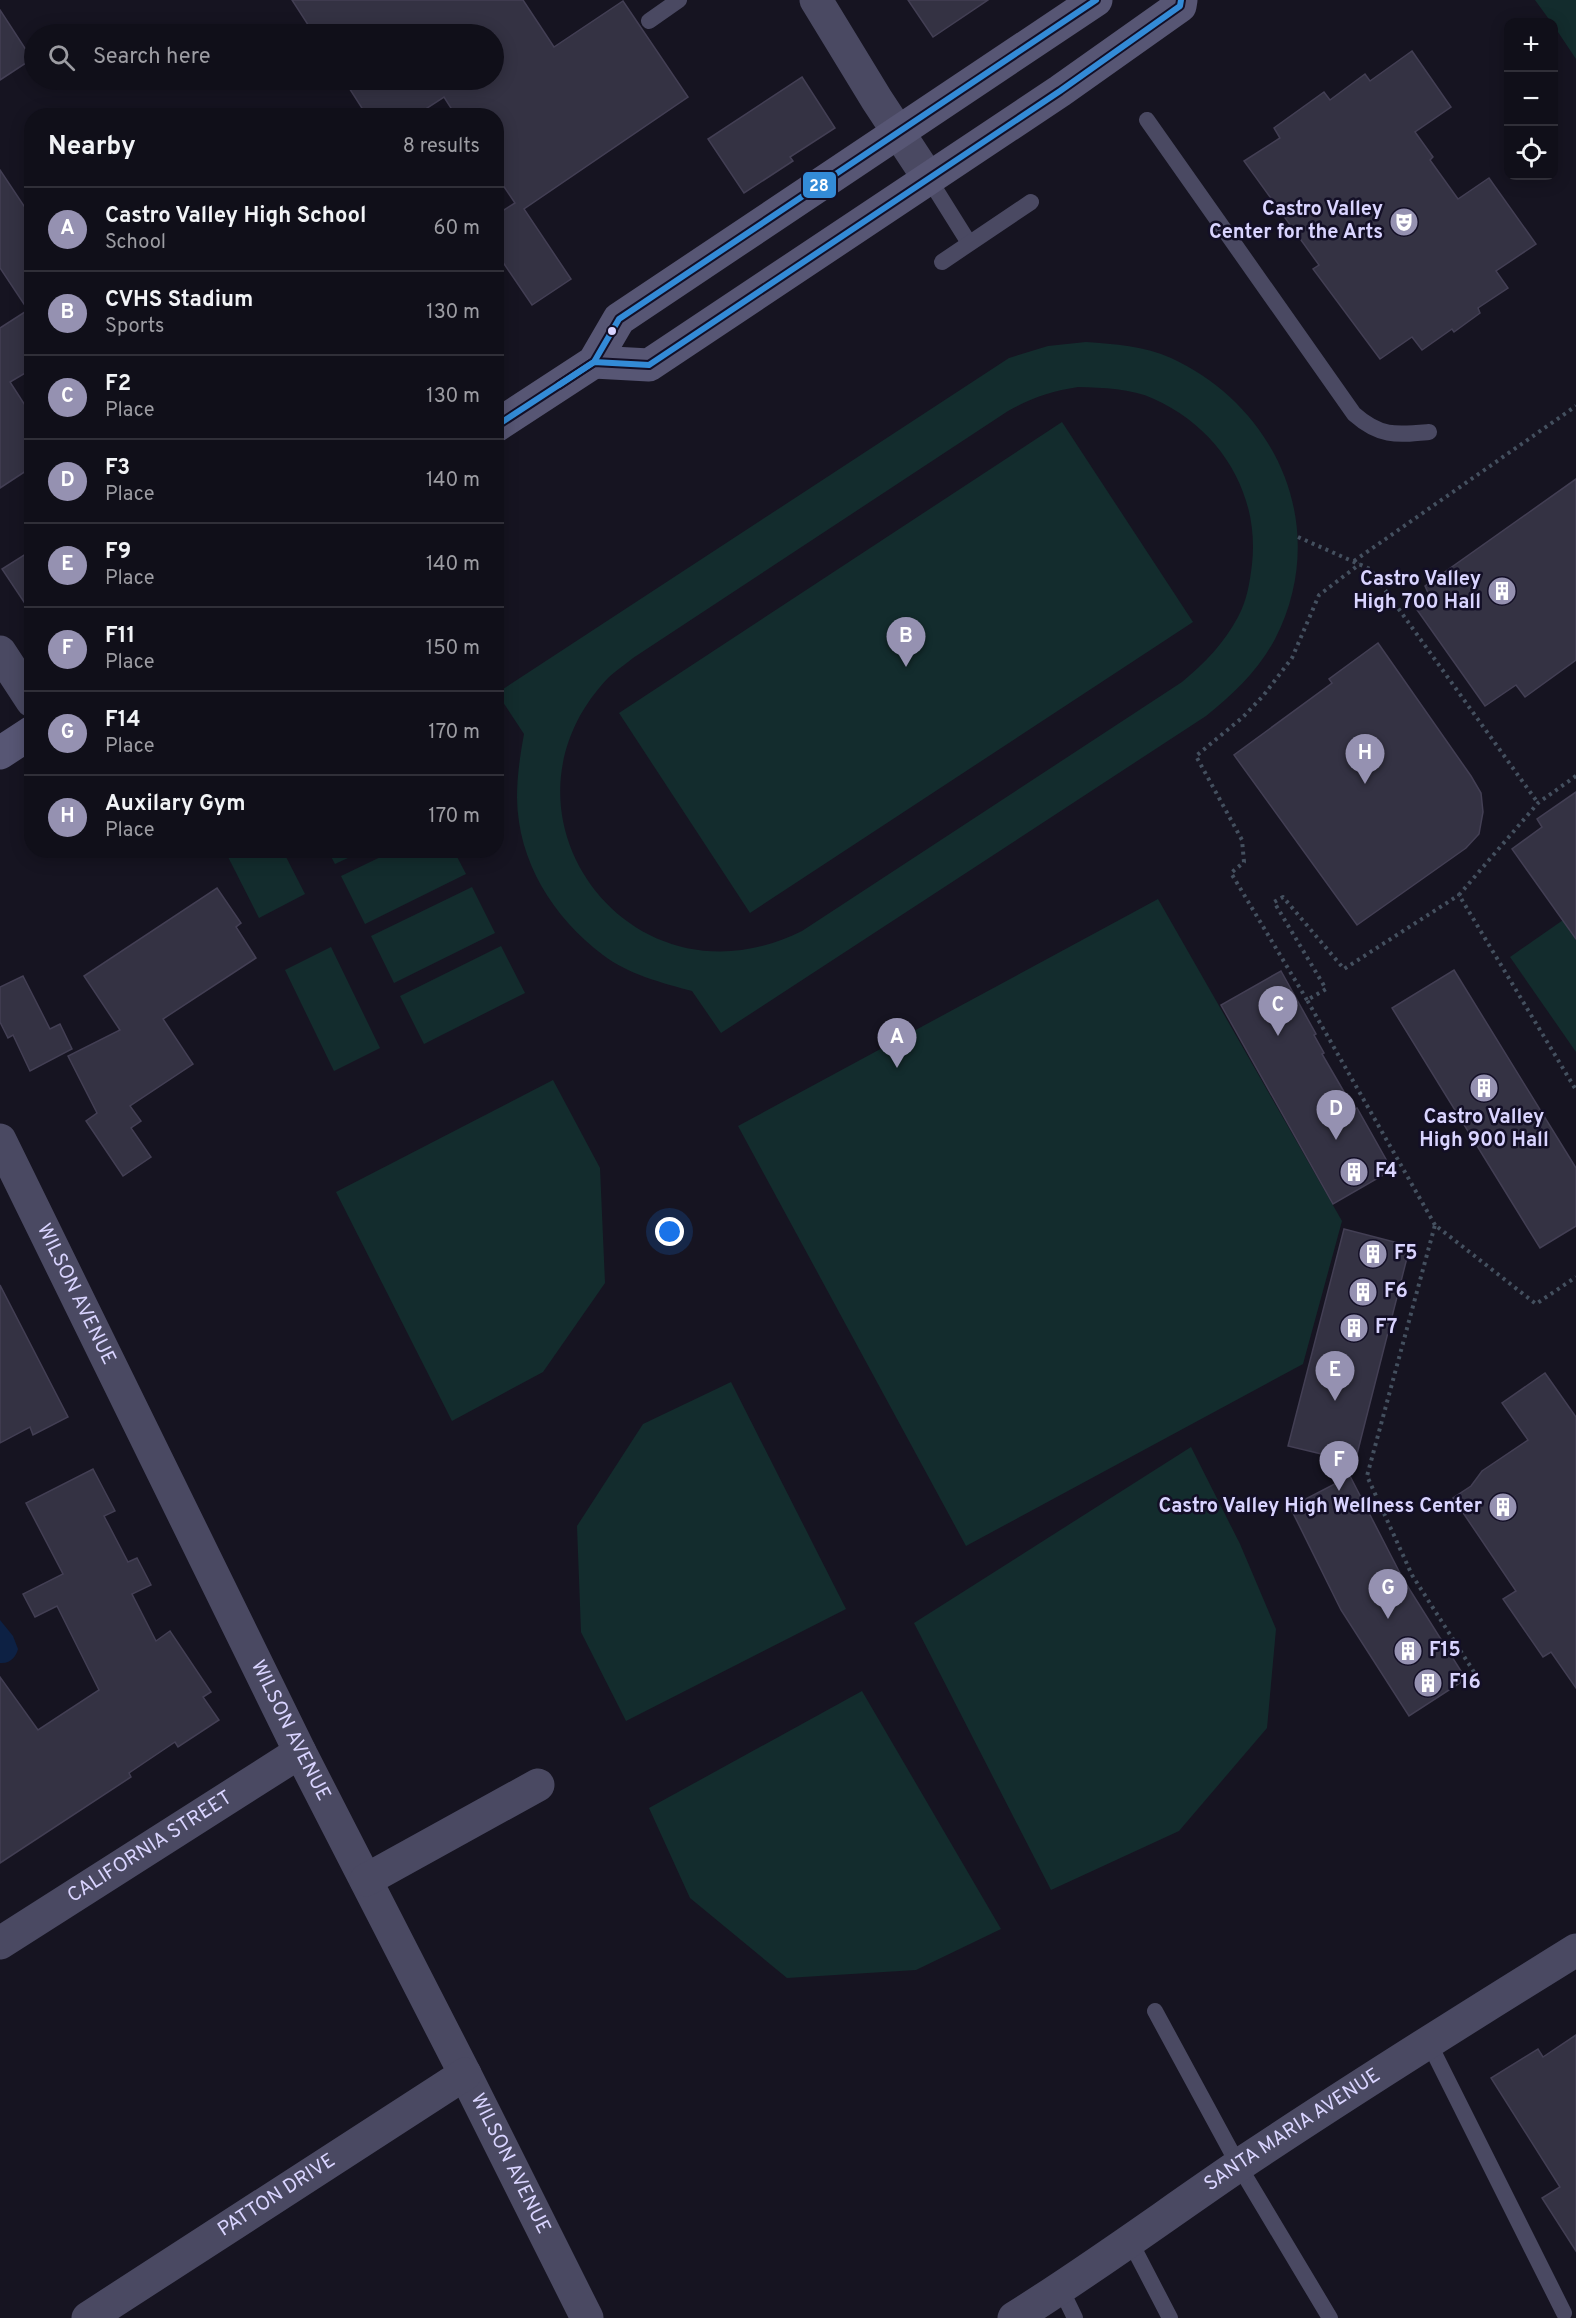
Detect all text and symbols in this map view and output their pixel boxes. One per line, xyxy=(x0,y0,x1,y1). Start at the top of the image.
map controls xyxy=(1504,18,1558,180)
button: + xyxy=(1504,18,1558,72)
search box xyxy=(24,24,504,90)
icon: search xyxy=(45,41,78,74)
text: Search here xyxy=(93,44,211,71)
button: − xyxy=(1504,72,1558,126)
button: locate xyxy=(1504,126,1558,180)
text: Nearby xyxy=(48,131,136,164)
text: 8 results xyxy=(403,134,480,160)
line badge: 28 xyxy=(802,171,837,199)
text: 28 xyxy=(809,177,829,197)
place label: Castro Valley Center for the Arts xyxy=(1209,197,1383,246)
text: Castro Valley High School xyxy=(105,203,366,230)
theatre icon: Castro Valley Center for the Arts xyxy=(1388,206,1420,238)
text: A xyxy=(60,216,75,242)
text: 60 m xyxy=(434,216,480,242)
text: School xyxy=(105,230,166,256)
text: CVHS Stadium xyxy=(105,287,253,314)
text: B xyxy=(61,300,74,326)
text: 130 m xyxy=(426,300,480,326)
text: Sports xyxy=(105,314,165,340)
unlabelled marker xyxy=(606,325,618,337)
text: F2 xyxy=(105,371,131,398)
text: C xyxy=(61,384,74,410)
text: 130 m xyxy=(426,384,480,410)
text: Place xyxy=(105,398,155,424)
text: F3 xyxy=(105,455,130,482)
text: D xyxy=(60,468,75,494)
text: 140 m xyxy=(426,468,480,494)
text: Place xyxy=(105,482,155,508)
text: F9 xyxy=(105,539,131,566)
text: E xyxy=(61,552,74,578)
text: 140 m xyxy=(426,552,480,578)
text: Place xyxy=(105,566,155,592)
place label: Castro Valley High 700 Hall xyxy=(1353,567,1481,616)
building icon: Castro Valley High 700 Hall xyxy=(1486,575,1518,607)
pin: B xyxy=(886,618,926,667)
text: F11 xyxy=(105,623,135,650)
text: F xyxy=(62,636,73,662)
text: 150 m xyxy=(426,636,480,662)
text: Place xyxy=(105,650,155,676)
text: F14 xyxy=(105,707,141,734)
text: G xyxy=(61,720,74,746)
text: 170 m xyxy=(428,720,480,746)
text: Place xyxy=(105,734,155,760)
pin: H xyxy=(1346,734,1384,784)
text: Auxilary Gym xyxy=(105,791,245,818)
text: H xyxy=(60,804,75,830)
text: 170 m xyxy=(428,804,480,830)
text: Place xyxy=(105,818,155,844)
pin: C xyxy=(1258,986,1298,1036)
pin: A xyxy=(878,1018,916,1068)
building icon: Castro Valley High 900 Hall xyxy=(1468,1072,1500,1104)
pin: D xyxy=(1316,1090,1356,1140)
place label: Castro Valley High 900 Hall xyxy=(1419,1105,1549,1154)
building icon: F4 xyxy=(1338,1156,1370,1188)
place label: F4 xyxy=(1375,1159,1397,1185)
your location xyxy=(655,1217,684,1246)
street label: WILSON AVENUE xyxy=(30,1220,121,1369)
building icon: F5 xyxy=(1357,1238,1389,1270)
place label: F5 xyxy=(1394,1241,1418,1267)
building icon: F6 xyxy=(1347,1276,1379,1308)
place label: F6 xyxy=(1384,1279,1408,1305)
building icon: F7 xyxy=(1338,1312,1370,1344)
place label: F7 xyxy=(1375,1315,1397,1341)
pin: E xyxy=(1316,1352,1354,1401)
pin: F xyxy=(1320,1442,1358,1491)
building icon: Castro Valley High Wellness Center xyxy=(1487,1491,1519,1523)
place label: Castro Valley High Wellness Center xyxy=(1158,1494,1483,1520)
pin: G xyxy=(1368,1570,1408,1619)
building icon: F15 xyxy=(1392,1635,1424,1667)
place label: F15 xyxy=(1429,1638,1461,1664)
street label: WILSON AVENUE xyxy=(244,1656,336,1805)
building icon: F16 xyxy=(1412,1667,1444,1699)
place label: F16 xyxy=(1449,1670,1481,1696)
street label: CALIFORNIA STREET xyxy=(63,1785,237,1910)
street label: SANTA MARIA AVENUE xyxy=(1199,2063,1386,2198)
street label: WILSON AVENUE xyxy=(464,2089,556,2239)
street label: PATTON DRIVE xyxy=(213,2148,341,2243)

